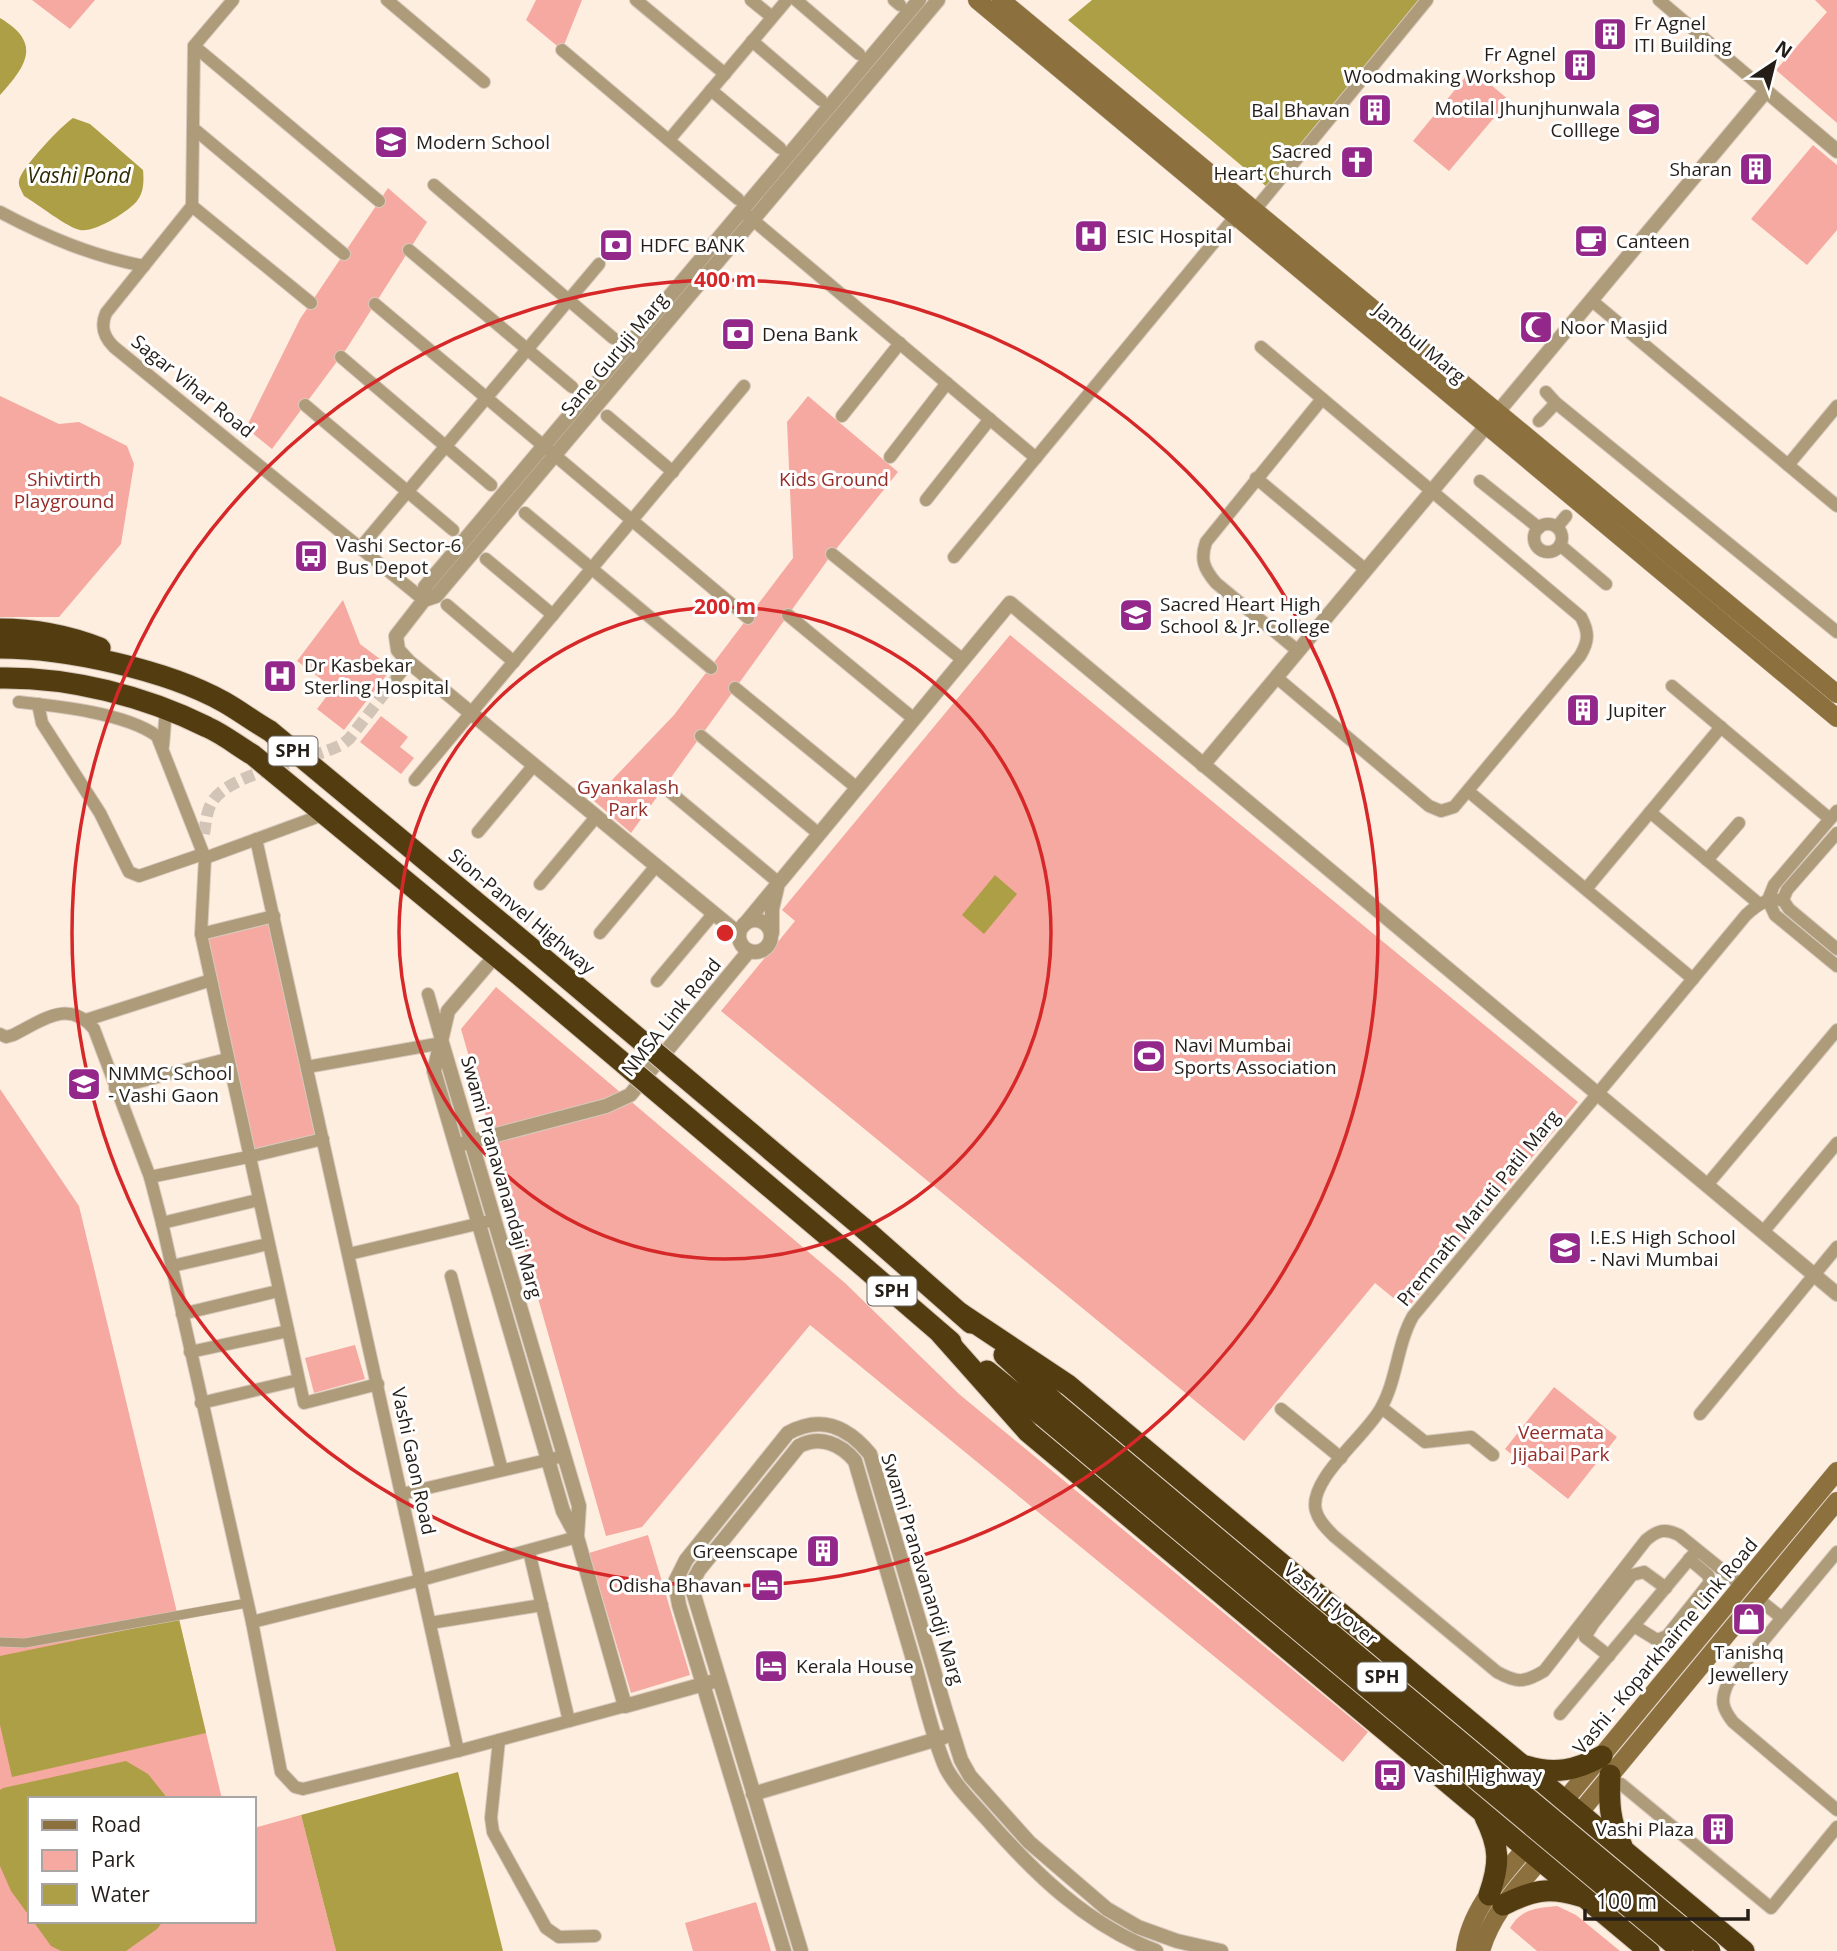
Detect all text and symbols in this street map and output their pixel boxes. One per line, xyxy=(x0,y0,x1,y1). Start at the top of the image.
place label: Fr Agnel ITI Building xyxy=(1634,10,1732,58)
building icon: Fr Agnel ITI Building xyxy=(1591,15,1629,53)
north arrow xyxy=(1739,28,1809,98)
text: N xyxy=(1770,34,1798,64)
place label: Fr Agnel Woodmaking Workshop xyxy=(1344,41,1556,89)
building icon: Fr Agnel Woodmaking Workshop xyxy=(1561,46,1599,84)
building icon: Bal Bhavan xyxy=(1356,91,1394,129)
place label: Motilal Jhunjhunwala Colllege xyxy=(1434,95,1620,143)
place label: Bal Bhavan xyxy=(1251,97,1350,123)
school or university icon: Motilal Jhunjhunwala Colllege xyxy=(1625,100,1663,138)
school or university icon: Modern School xyxy=(372,123,410,161)
place label: Modern School xyxy=(416,129,550,155)
place label: Sacred Heart Church xyxy=(1214,138,1332,186)
church icon: Sacred Heart Church xyxy=(1338,143,1376,181)
building icon: Sharan xyxy=(1737,150,1775,188)
place label: Sharan xyxy=(1669,156,1732,182)
water label: Vashi Pond xyxy=(27,161,131,189)
hospital icon: ESIC Hospital xyxy=(1072,217,1110,255)
cafe icon: Canteen xyxy=(1572,222,1610,260)
place label: ESIC Hospital xyxy=(1116,223,1232,249)
bank icon: HDFC BANK xyxy=(597,226,635,264)
place label: Canteen xyxy=(1616,228,1690,254)
place label: HDFC BANK xyxy=(640,232,745,258)
text: 400 m xyxy=(694,265,756,293)
street label: Sane Guruji Marg xyxy=(555,287,673,421)
street label: Jambul Marg xyxy=(1367,296,1471,389)
mosque icon: Noor Masjid xyxy=(1517,308,1555,346)
place label: Noor Masjid xyxy=(1560,314,1668,340)
bank icon: Dena Bank xyxy=(719,315,757,353)
place label: Dena Bank xyxy=(762,321,858,347)
street label: Sagar Vihar Road xyxy=(126,328,260,444)
park label: Shivtirth Playground xyxy=(14,466,114,514)
park label: Kids Ground xyxy=(779,466,889,492)
place label: Vashi Sector-6 Bus Depot xyxy=(336,532,461,580)
bus stop icon: Vashi Sector-6 Bus Depot xyxy=(292,537,330,575)
place label: Sacred Heart High School & Jr. College xyxy=(1160,591,1330,639)
text: 200 m xyxy=(694,592,756,620)
school or university icon: Sacred Heart High School & Jr. College xyxy=(1117,596,1155,634)
place label: Dr Kasbekar Sterling Hospital xyxy=(304,652,449,700)
hospital icon: Dr Kasbekar Sterling Hospital xyxy=(261,657,299,695)
building icon: Jupiter xyxy=(1564,691,1602,729)
place label: Jupiter xyxy=(1606,697,1667,723)
road number: SPH xyxy=(268,736,318,766)
park label: Gyankalash Park xyxy=(577,774,679,822)
street label: Sion-Panvel Highway xyxy=(443,842,601,980)
centre of rings xyxy=(713,921,737,945)
street label: NMSA Link Road xyxy=(615,952,727,1082)
place label: Navi Mumbai Sports Association xyxy=(1174,1032,1337,1080)
sports icon: Navi Mumbai Sports Association xyxy=(1130,1037,1168,1075)
street label: Swami Pranavanandaji Marg xyxy=(455,1053,549,1301)
place label: NMMC School - Vashi Gaon xyxy=(108,1060,232,1108)
school or university icon: NMMC School - Vashi Gaon xyxy=(65,1065,103,1103)
street label: Premnath Maruti Patil Marg xyxy=(1391,1104,1565,1312)
place label: I.E.S High School - Navi Mumbai xyxy=(1590,1224,1736,1272)
school or university icon: I.E.S High School - Navi Mumbai xyxy=(1546,1229,1584,1267)
road number: SPH xyxy=(868,1276,917,1306)
street label: Vashi Gaon Road xyxy=(386,1385,442,1537)
park label: Veermata Jijabai Park xyxy=(1511,1419,1609,1467)
street label: Swami Pranavanandji Marg xyxy=(875,1450,971,1688)
building icon: Greenscape xyxy=(804,1532,842,1570)
street label: Vashi - Koparkhairne Link Road xyxy=(1567,1532,1763,1760)
place label: Greenscape xyxy=(692,1538,798,1564)
street label: Vashi Flyover xyxy=(1278,1557,1384,1651)
hotel icon: Odisha Bhavan xyxy=(748,1566,786,1604)
place label: Odisha Bhavan xyxy=(608,1572,742,1598)
shop icon: Tanishq Jewellery xyxy=(1730,1600,1768,1638)
place label: Tanishq Jewellery xyxy=(1708,1639,1789,1687)
hotel icon: Kerala House xyxy=(752,1647,790,1685)
place label: Kerala House xyxy=(796,1653,914,1679)
road number: SPH xyxy=(1358,1662,1406,1692)
bus stop icon: Vashi Highway xyxy=(1371,1756,1409,1794)
place label: Vashi Highway xyxy=(1414,1762,1542,1788)
legend xyxy=(28,1797,256,1923)
text: Road xyxy=(91,1810,141,1838)
building icon: Vashi Plaza xyxy=(1699,1810,1737,1848)
place label: Vashi Plaza xyxy=(1595,1816,1694,1842)
text: Park xyxy=(91,1845,135,1873)
scale bar xyxy=(1585,1878,1748,1922)
text: Water xyxy=(91,1880,150,1908)
text: 100 m xyxy=(1596,1887,1657,1915)

